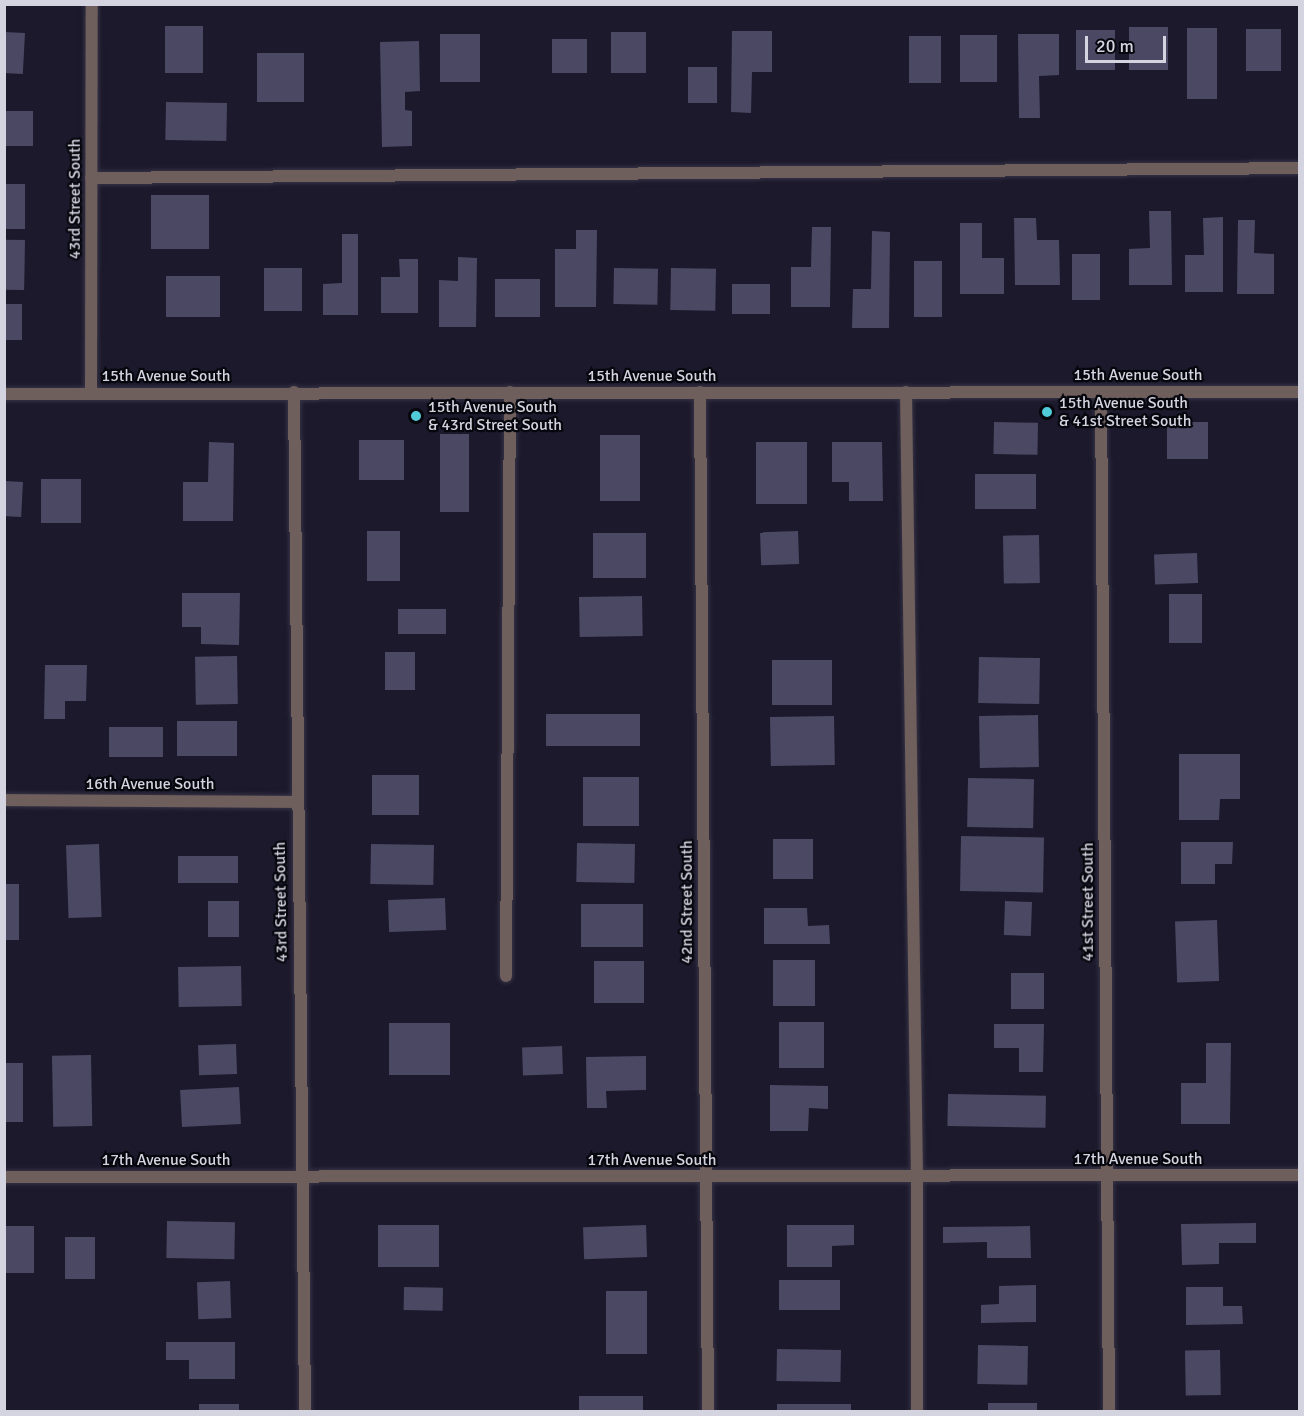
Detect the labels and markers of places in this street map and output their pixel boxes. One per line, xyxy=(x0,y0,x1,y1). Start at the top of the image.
place label: 15th Avenue South & 41st Street South xyxy=(1059,393,1191,431)
place label: 15th Avenue South & 43rd Street South xyxy=(428,397,562,435)
marker: 15th Avenue South & 41st Street South xyxy=(1040,405,1054,419)
marker: 15th Avenue South & 43rd Street South xyxy=(409,409,423,423)

